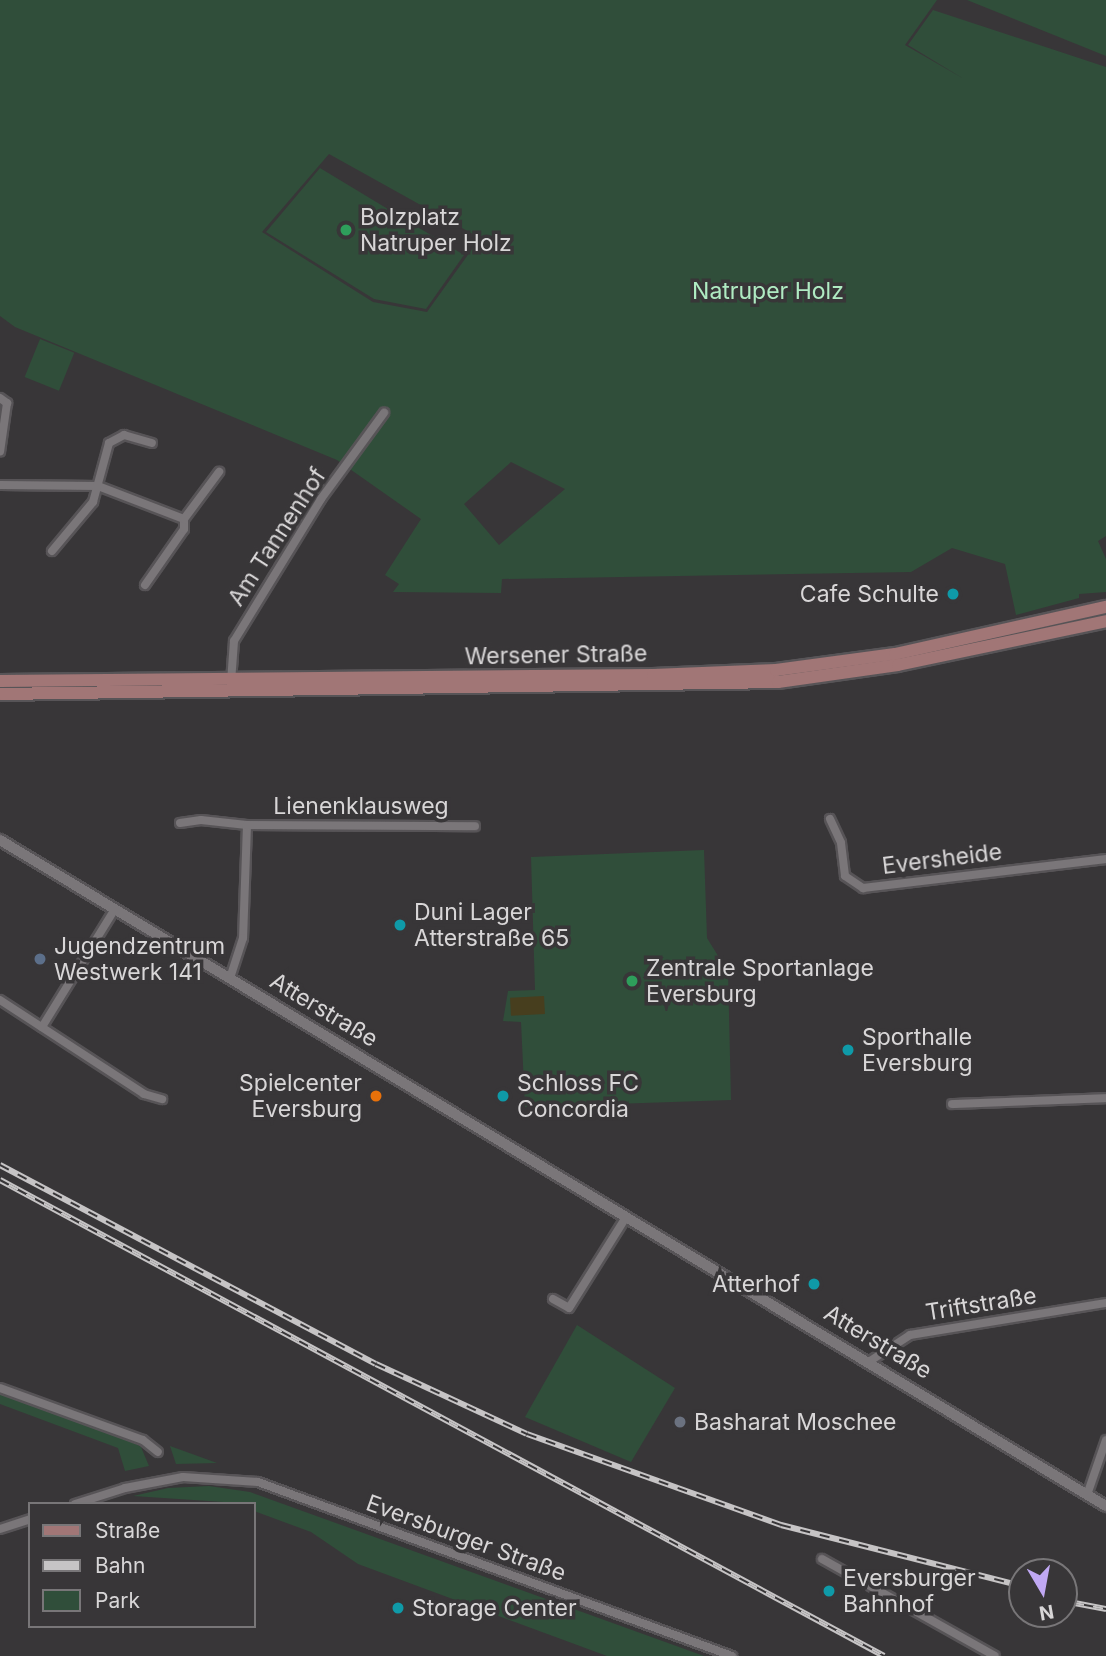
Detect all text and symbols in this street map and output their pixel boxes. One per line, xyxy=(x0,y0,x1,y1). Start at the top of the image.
place label: Bolzplatz Natruper Holz xyxy=(360,203,512,257)
marker: Bolzplatz Natruper Holz xyxy=(338,222,354,238)
park label: Natruper Holz xyxy=(692,277,844,305)
street label: Am Tannenhof xyxy=(222,463,332,611)
place label: Cafe Schulte xyxy=(800,580,939,608)
marker: Cafe Schulte xyxy=(945,586,961,602)
street label: Wersener Straße xyxy=(464,640,648,670)
street label: Lienenklausweg xyxy=(273,792,449,820)
street label: Eversheide xyxy=(880,838,1004,880)
place label: Duni Lager Atterstraße 65 xyxy=(414,898,569,952)
marker: Duni Lager Atterstraße 65 xyxy=(392,917,408,933)
place label: Jugendzentrum Westwerk 141 xyxy=(54,932,225,986)
marker: Jugendzentrum Westwerk 141 xyxy=(32,951,48,967)
place label: Zentrale Sportanlage Eversburg xyxy=(646,954,874,1008)
street label: Atterstraße xyxy=(265,967,383,1053)
marker: Zentrale Sportanlage Eversburg xyxy=(624,973,640,989)
place label: Sporthalle Eversburg xyxy=(862,1023,973,1077)
marker: Sporthalle Eversburg xyxy=(840,1042,856,1058)
place label: Spielcenter Eversburg xyxy=(239,1069,362,1123)
place label: Schloss FC Concordia xyxy=(517,1069,639,1123)
marker: Spielcenter Eversburg xyxy=(368,1088,384,1104)
marker: Schloss FC Concordia xyxy=(495,1088,511,1104)
place label: Atterhof xyxy=(712,1270,800,1298)
marker: Atterhof xyxy=(806,1276,822,1292)
street label: Triftstraße xyxy=(924,1282,1038,1326)
street label: Atterstraße xyxy=(819,1299,937,1385)
place label: Basharat Moschee xyxy=(694,1408,896,1436)
marker: Basharat Moschee xyxy=(672,1414,688,1430)
street label: Eversburger Straße xyxy=(362,1489,570,1587)
legend xyxy=(28,1502,256,1628)
text: Straße xyxy=(95,1518,160,1543)
text: Bahn xyxy=(95,1553,145,1578)
north arrow xyxy=(1008,1558,1078,1628)
place label: Eversburger Bahnhof xyxy=(843,1564,976,1618)
marker: Eversburger Bahnhof xyxy=(821,1583,837,1599)
text: Park xyxy=(95,1588,140,1613)
place label: Storage Center xyxy=(412,1594,577,1622)
marker: Storage Center xyxy=(390,1600,406,1616)
text: N xyxy=(1037,1600,1056,1625)

